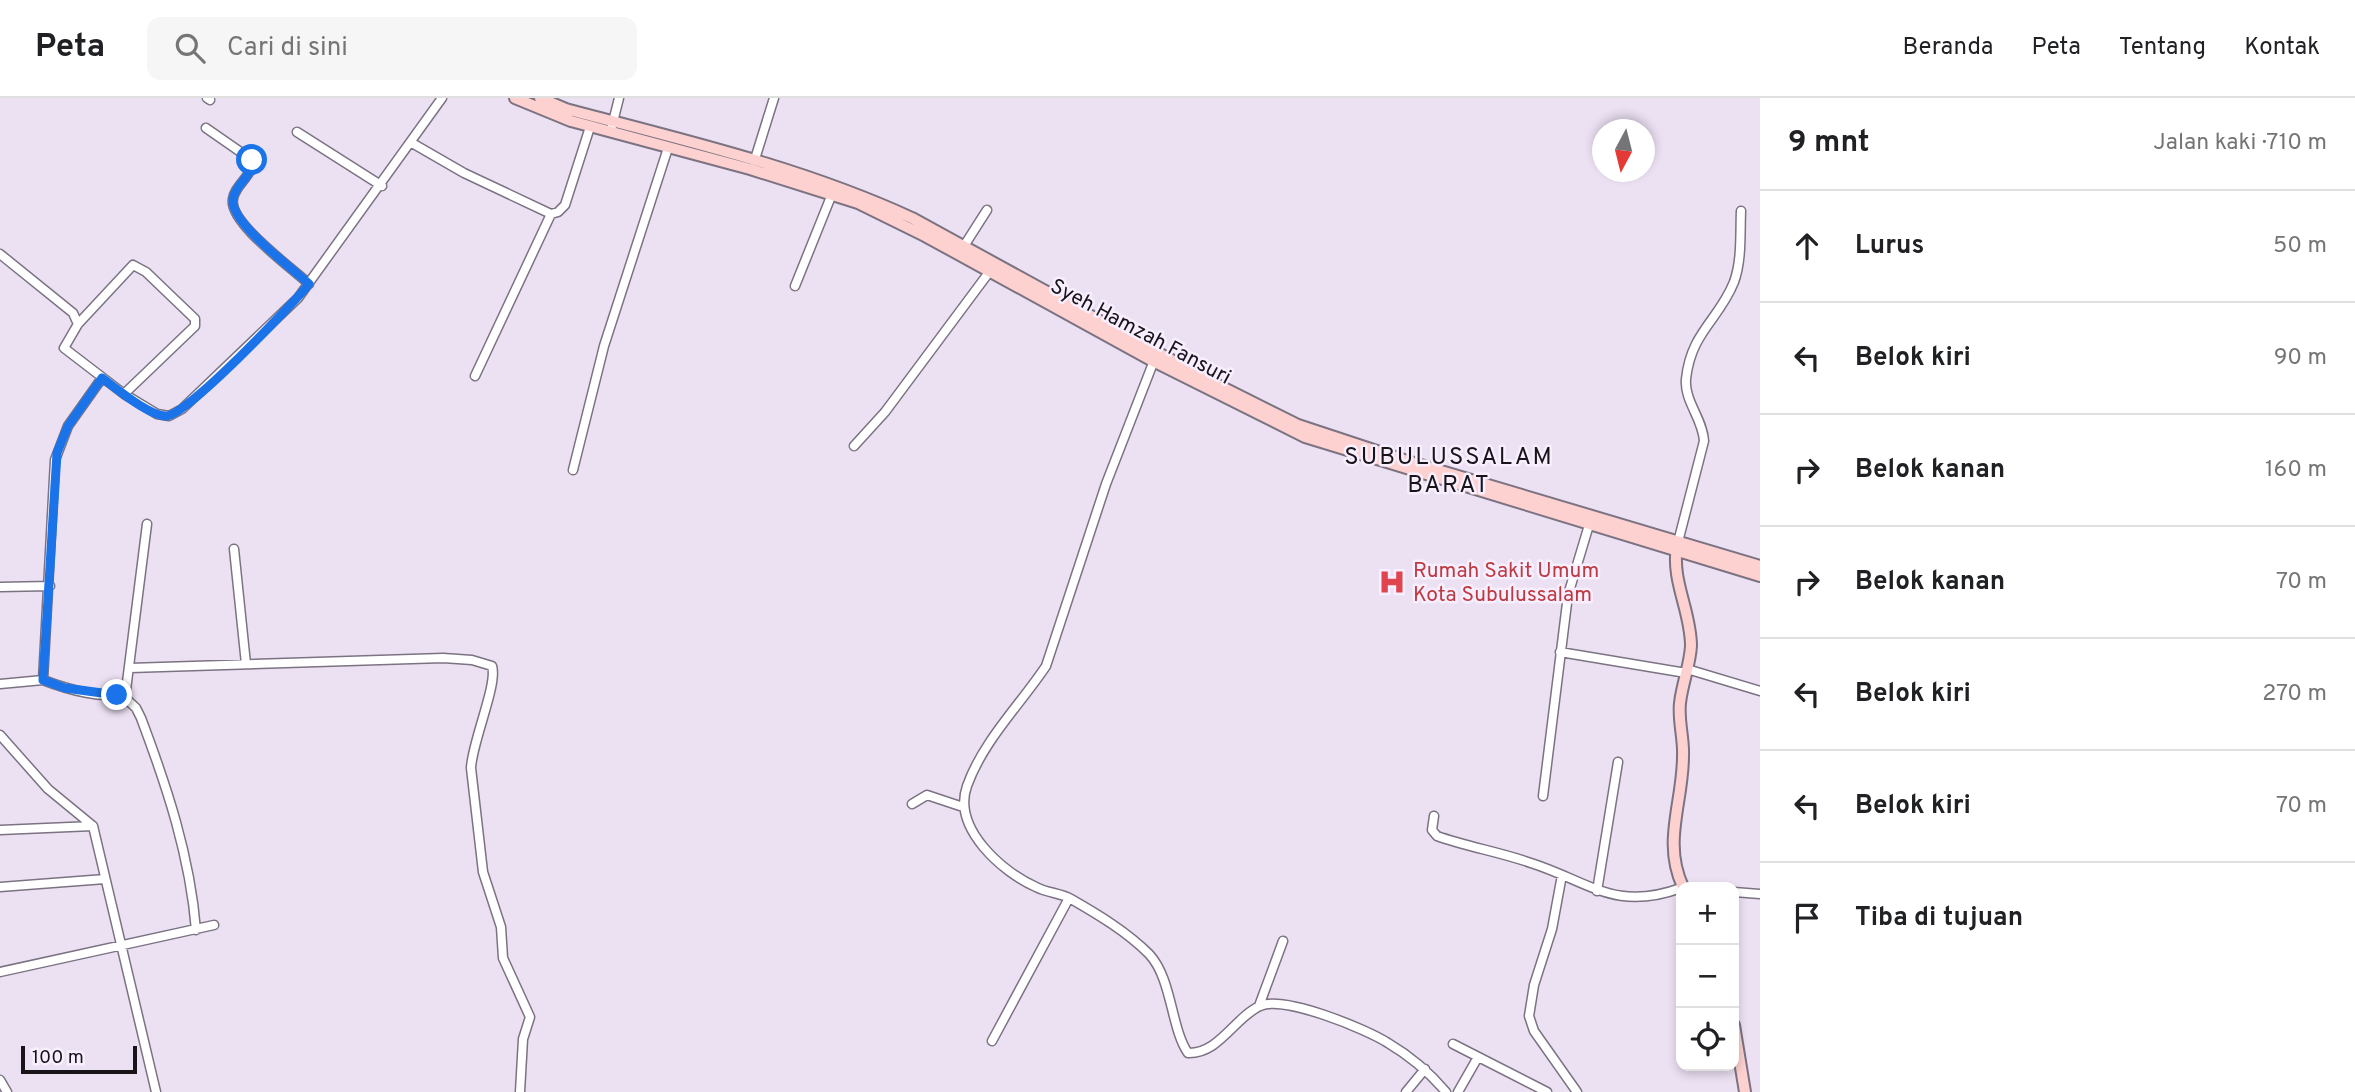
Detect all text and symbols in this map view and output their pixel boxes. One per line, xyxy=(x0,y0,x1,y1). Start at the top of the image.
search box xyxy=(147,17,637,80)
text: Peta xyxy=(35,27,105,69)
icon: search xyxy=(171,29,209,67)
text: Cari di sini xyxy=(227,32,348,65)
text: Beranda xyxy=(1903,33,1994,63)
text: Peta xyxy=(2032,33,2081,63)
text: Tentang xyxy=(2119,33,2206,63)
text: Kontak xyxy=(2244,33,2320,63)
north arrow xyxy=(1592,119,1655,182)
text: 9 mnt xyxy=(1788,125,1869,162)
text: Jalan kaki · 710 m xyxy=(2153,129,2327,158)
route start xyxy=(236,144,267,175)
icon: ahead xyxy=(1788,227,1826,265)
text: Lurus xyxy=(1855,230,1924,263)
text: 50 m xyxy=(2273,232,2327,261)
street label: Syeh Hamzah Fansuri xyxy=(1045,273,1235,391)
icon: left xyxy=(1788,339,1826,377)
text: Belok kiri xyxy=(1855,342,1971,375)
text: 90 m xyxy=(2274,344,2327,373)
district label: SUBULUSSALAM BARAT xyxy=(1344,443,1554,501)
icon: right xyxy=(1788,451,1826,489)
text: Belok kanan xyxy=(1855,454,2005,487)
text: 160 m xyxy=(2265,456,2327,485)
place label: Rumah Sakit Umum Kota Subulussalam xyxy=(1413,558,1599,609)
icon: right xyxy=(1788,563,1826,601)
text: Belok kanan xyxy=(1855,566,2005,599)
hospital icon: Rumah Sakit Umum Kota Subulussalam xyxy=(1377,567,1407,597)
text: 70 m xyxy=(2276,568,2327,597)
icon: left xyxy=(1788,675,1826,713)
text: Belok kiri xyxy=(1855,678,1971,711)
route end xyxy=(101,679,132,710)
text: 270 m xyxy=(2262,680,2327,709)
icon: left xyxy=(1788,787,1826,825)
text: Belok kiri xyxy=(1855,790,1971,823)
text: 70 m xyxy=(2276,792,2327,821)
map controls xyxy=(1676,882,1739,1071)
button: + xyxy=(1676,882,1739,945)
icon: arrive xyxy=(1788,899,1826,937)
text: Tiba di tujuan xyxy=(1855,902,2023,935)
button: − xyxy=(1676,945,1739,1008)
button: locate xyxy=(1676,1008,1739,1071)
scale bar xyxy=(21,1043,136,1075)
text: 100 m xyxy=(32,1046,84,1070)

